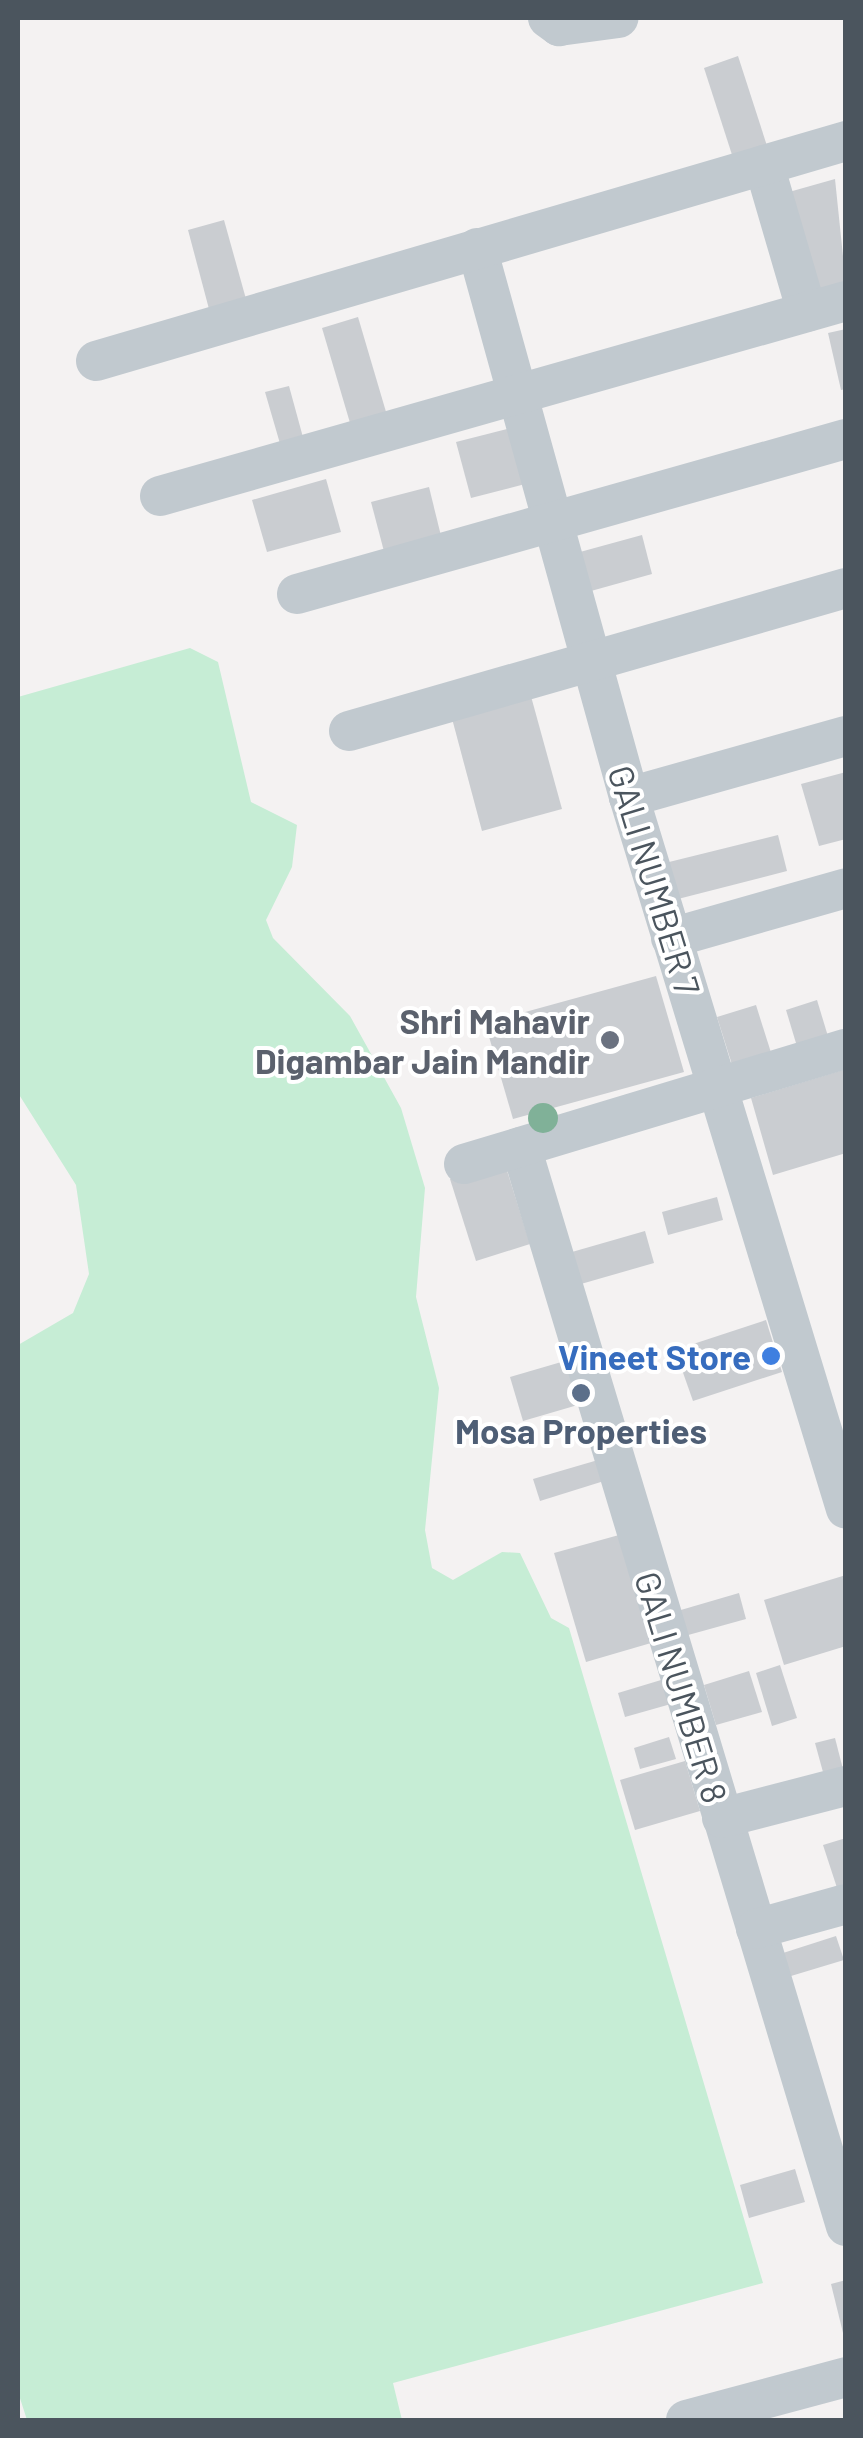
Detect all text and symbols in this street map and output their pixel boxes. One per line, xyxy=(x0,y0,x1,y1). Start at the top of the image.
street label: GALI NUMBER 7 xyxy=(600,760,710,1000)
place label: Shri Mahavir Digambar Jain Mandir xyxy=(255,999,590,1081)
marker: Shri Mahavir Digambar Jain Mandir xyxy=(599,1029,621,1051)
place label: Vineet Store xyxy=(558,1335,751,1377)
marker: Vineet Store xyxy=(760,1345,782,1367)
marker: Mosa Properties xyxy=(570,1382,592,1404)
place label: Mosa Properties xyxy=(455,1409,707,1451)
street label: GALI NUMBER 8 xyxy=(627,1566,737,1808)

